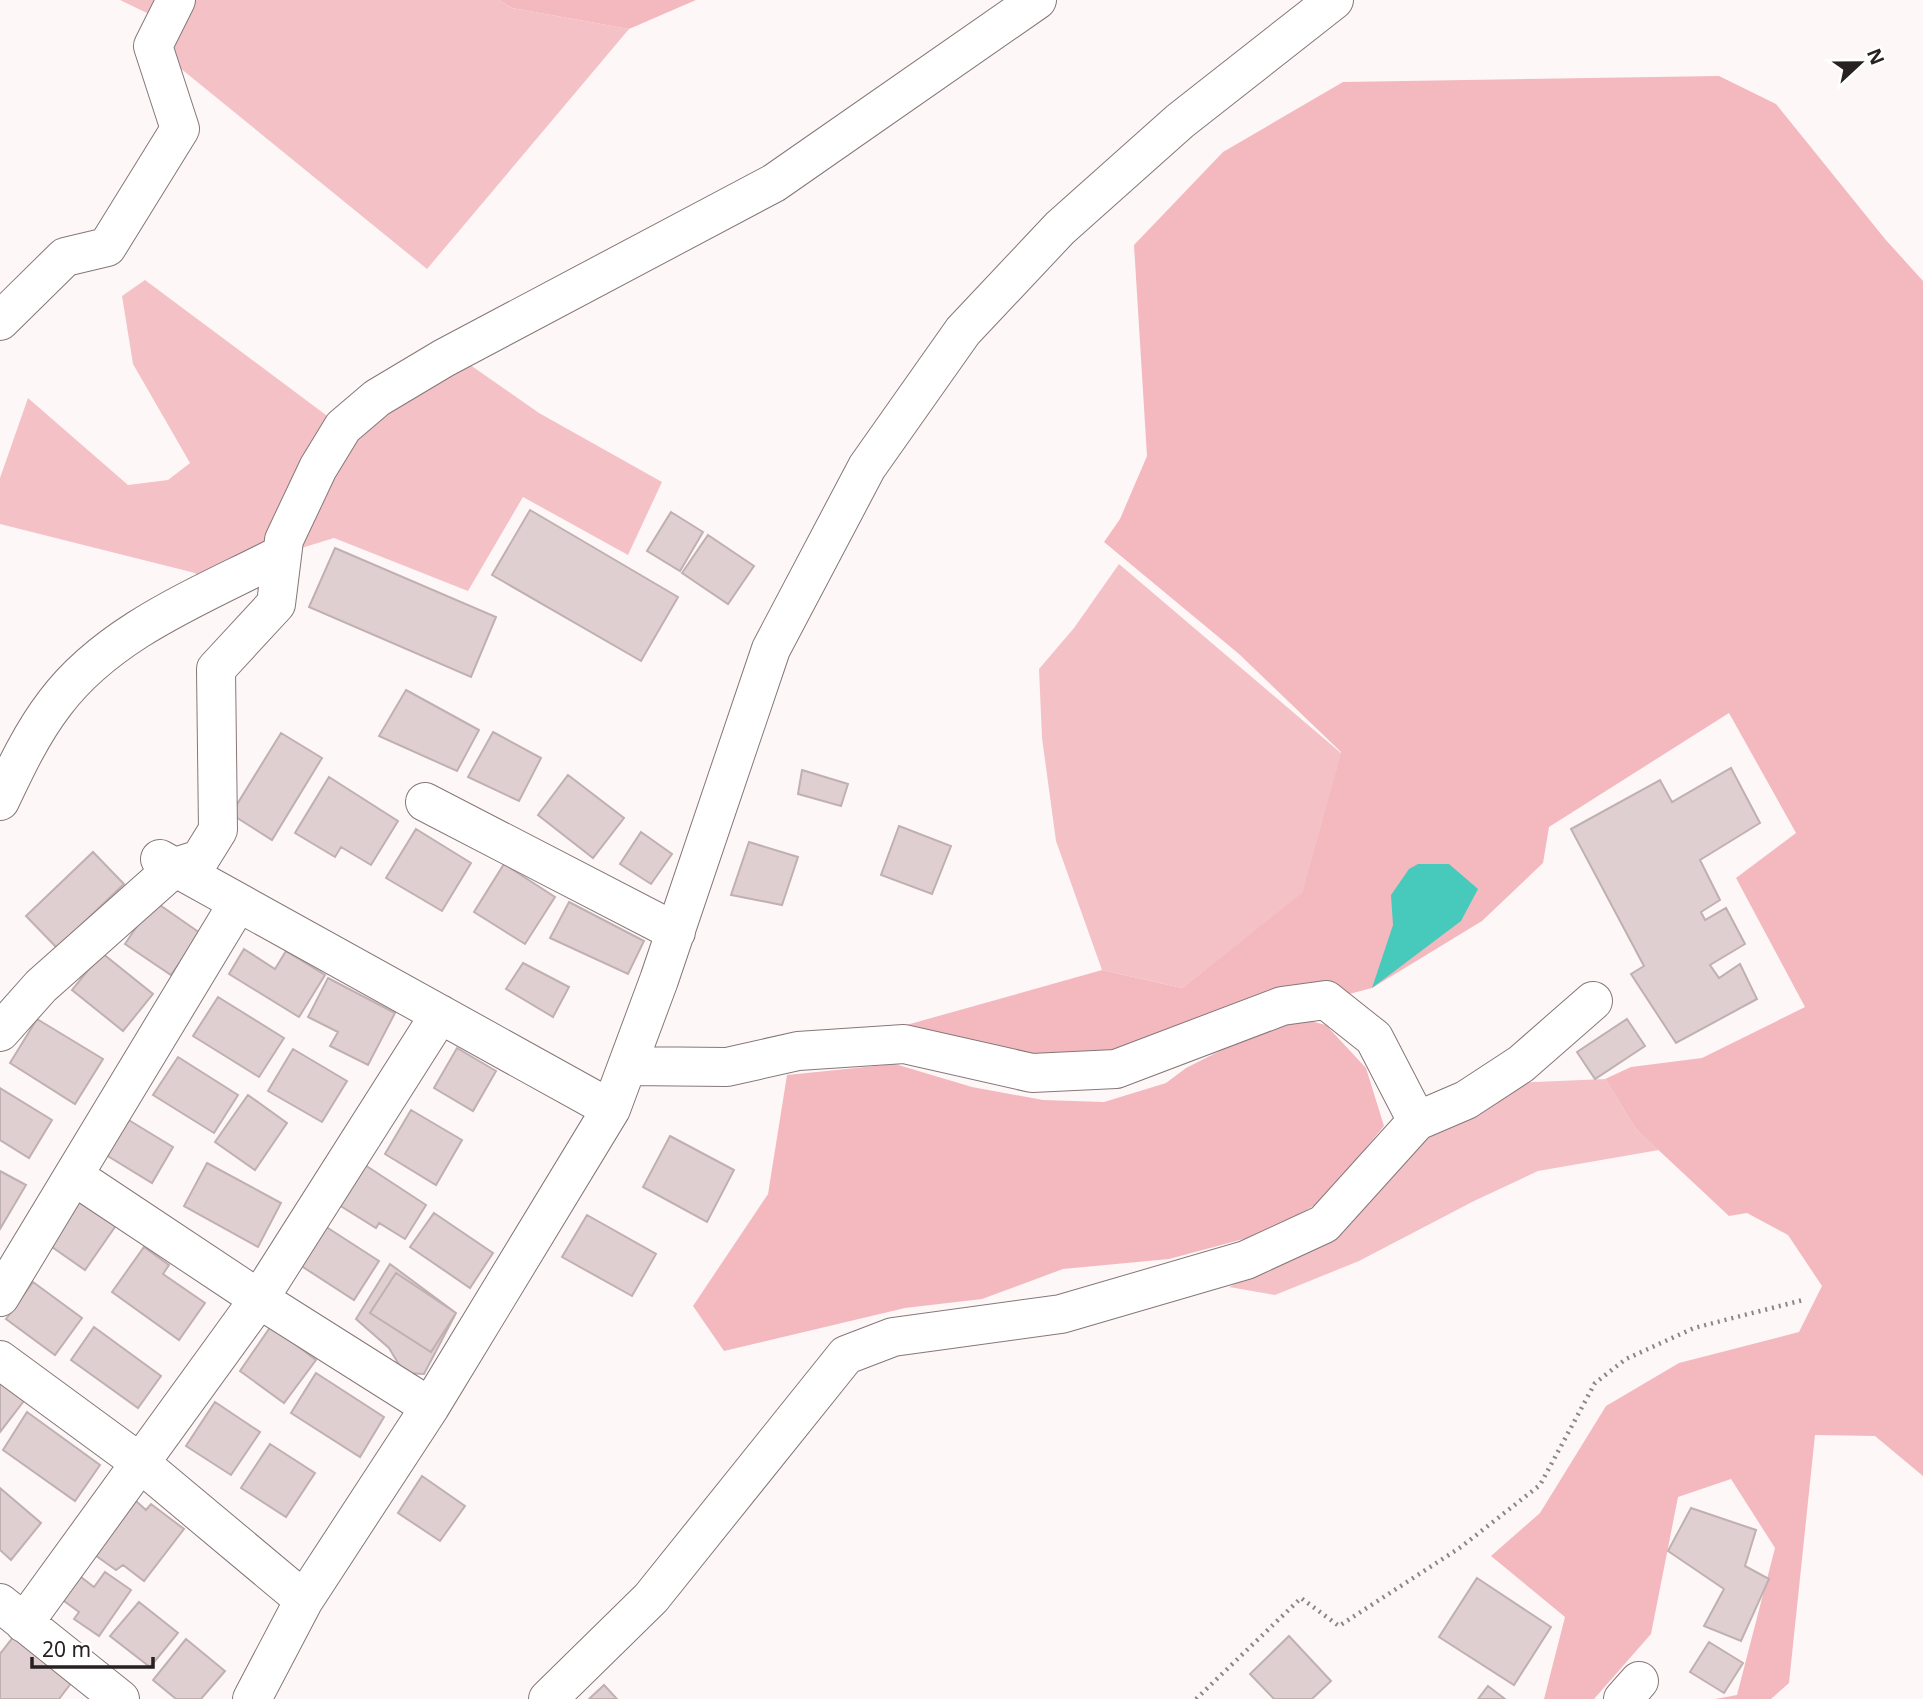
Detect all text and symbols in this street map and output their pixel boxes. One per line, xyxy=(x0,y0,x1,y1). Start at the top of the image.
north arrow xyxy=(1825,28,1895,98)
text: N xyxy=(1861,45,1891,69)
scale bar xyxy=(32,1626,152,1670)
text: 20 m xyxy=(42,1635,91,1663)

